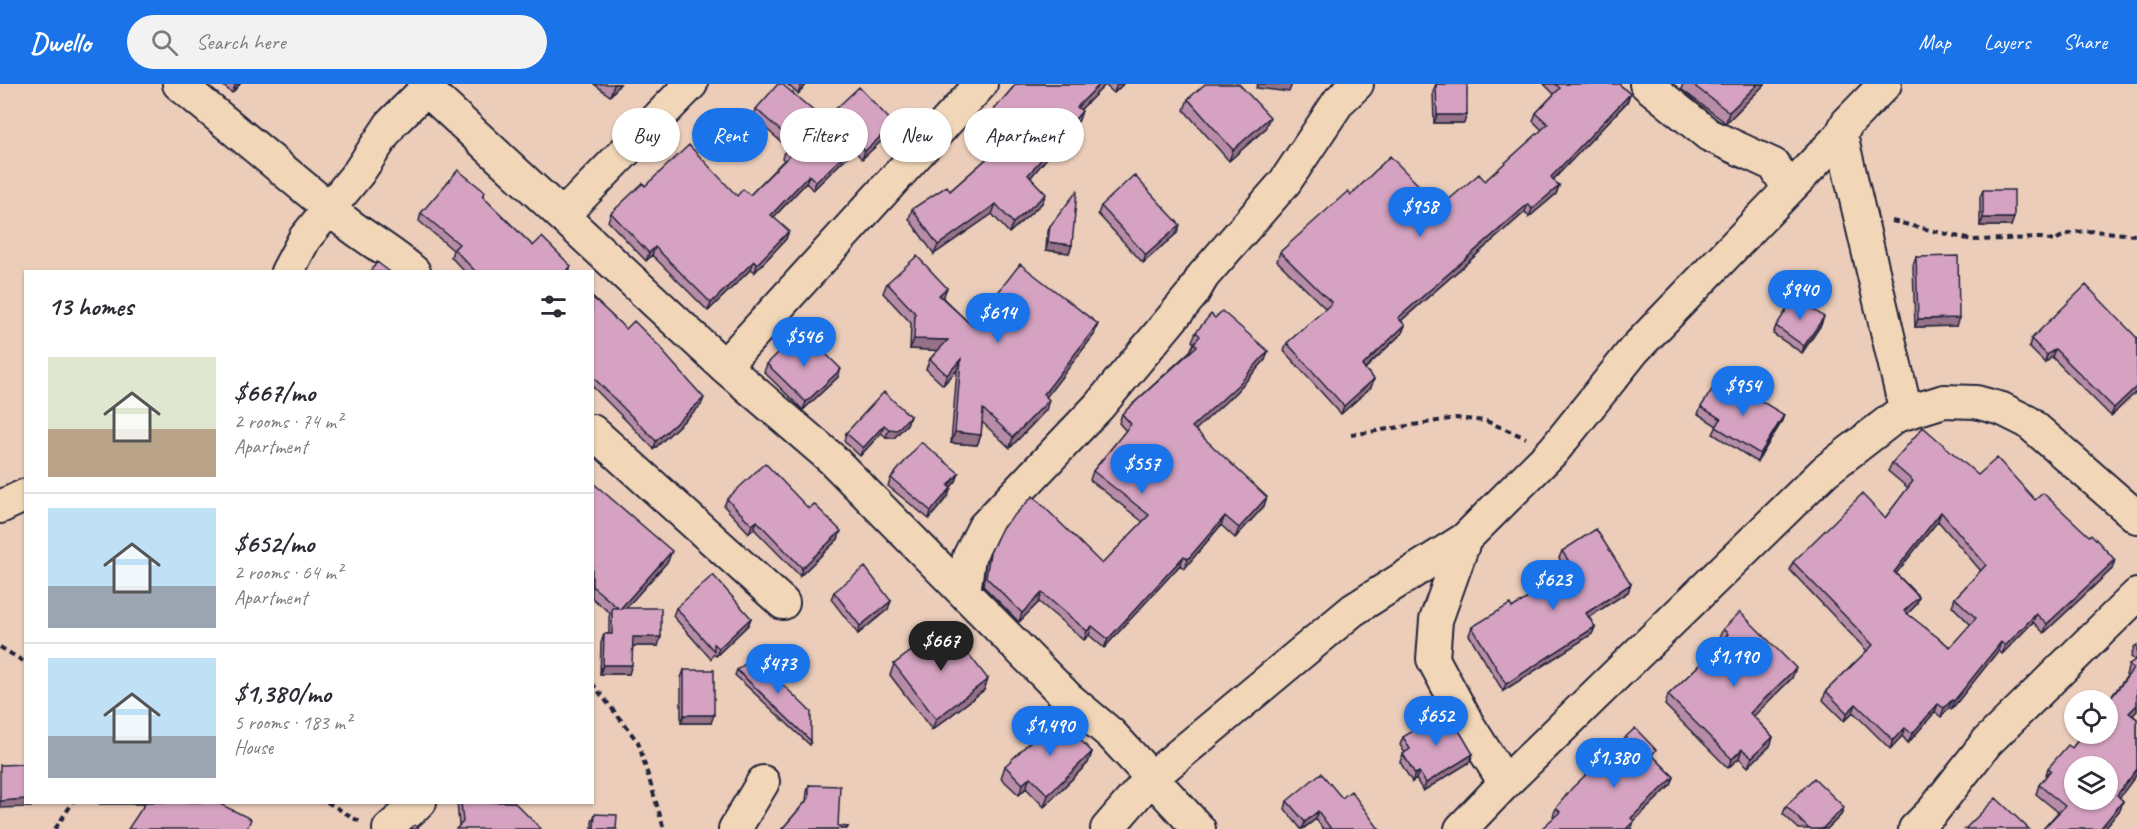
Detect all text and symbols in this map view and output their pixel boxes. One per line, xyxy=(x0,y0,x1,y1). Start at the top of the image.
search box xyxy=(127,15,547,69)
text: Dwello xyxy=(30,25,91,60)
icon: search xyxy=(148,26,181,59)
text: Search here xyxy=(196,28,286,56)
text: Map xyxy=(1918,29,1951,55)
text: Layers xyxy=(1984,29,2030,55)
text: Share xyxy=(2063,29,2107,55)
chip: Buy xyxy=(612,108,680,162)
chip: Rent xyxy=(692,108,768,162)
chip: Filters xyxy=(780,108,868,162)
chip: New xyxy=(880,108,952,162)
chip: Apartment xyxy=(964,108,1084,162)
pin: $958 xyxy=(1384,187,1456,238)
text: $958 xyxy=(1402,194,1438,219)
pin: $940 xyxy=(1764,270,1836,321)
text: $940 xyxy=(1782,277,1818,302)
text: 13 homes xyxy=(48,290,133,323)
icon: filters xyxy=(537,290,570,323)
pin: $614 xyxy=(962,293,1034,344)
text: $614 xyxy=(980,300,1016,325)
pin: $546 xyxy=(768,317,840,368)
text: $546 xyxy=(786,324,822,349)
pin: $954 xyxy=(1707,366,1779,417)
text: $954 xyxy=(1725,373,1761,398)
text: $667/mo xyxy=(234,376,315,409)
icon: home xyxy=(96,381,168,453)
text: 2 rooms · 74 m² xyxy=(234,409,342,434)
text: Apartment xyxy=(234,434,307,459)
pin: $557 xyxy=(1106,444,1178,495)
text: $557 xyxy=(1124,451,1160,476)
text: $652/mo xyxy=(234,527,314,560)
icon: home xyxy=(96,532,168,604)
text: 2 rooms · 64 m² xyxy=(234,560,342,585)
pin: $623 xyxy=(1517,560,1589,611)
text: $623 xyxy=(1535,567,1571,592)
text: Apartment xyxy=(234,585,307,610)
pin: $667 xyxy=(905,621,977,672)
text: $667 xyxy=(923,628,959,653)
pin: $1,190 xyxy=(1685,637,1783,688)
pin: $473 xyxy=(742,644,814,695)
text: $1,190 xyxy=(1710,644,1758,669)
text: $473 xyxy=(760,651,796,676)
text: $1,380/mo xyxy=(234,677,331,710)
icon: home xyxy=(96,682,168,754)
map controls xyxy=(2064,690,2118,810)
button: locate xyxy=(2064,690,2118,744)
pin: $652 xyxy=(1400,696,1472,747)
text: $652 xyxy=(1418,703,1454,728)
pin: $1,490 xyxy=(1001,706,1099,757)
text: 5 rooms · 183 m² xyxy=(234,710,351,735)
text: $1,490 xyxy=(1026,713,1074,738)
text: House xyxy=(234,735,273,760)
pin: $1,380 xyxy=(1565,738,1663,789)
text: $1,380 xyxy=(1590,745,1638,770)
button: layers xyxy=(2064,756,2118,810)

